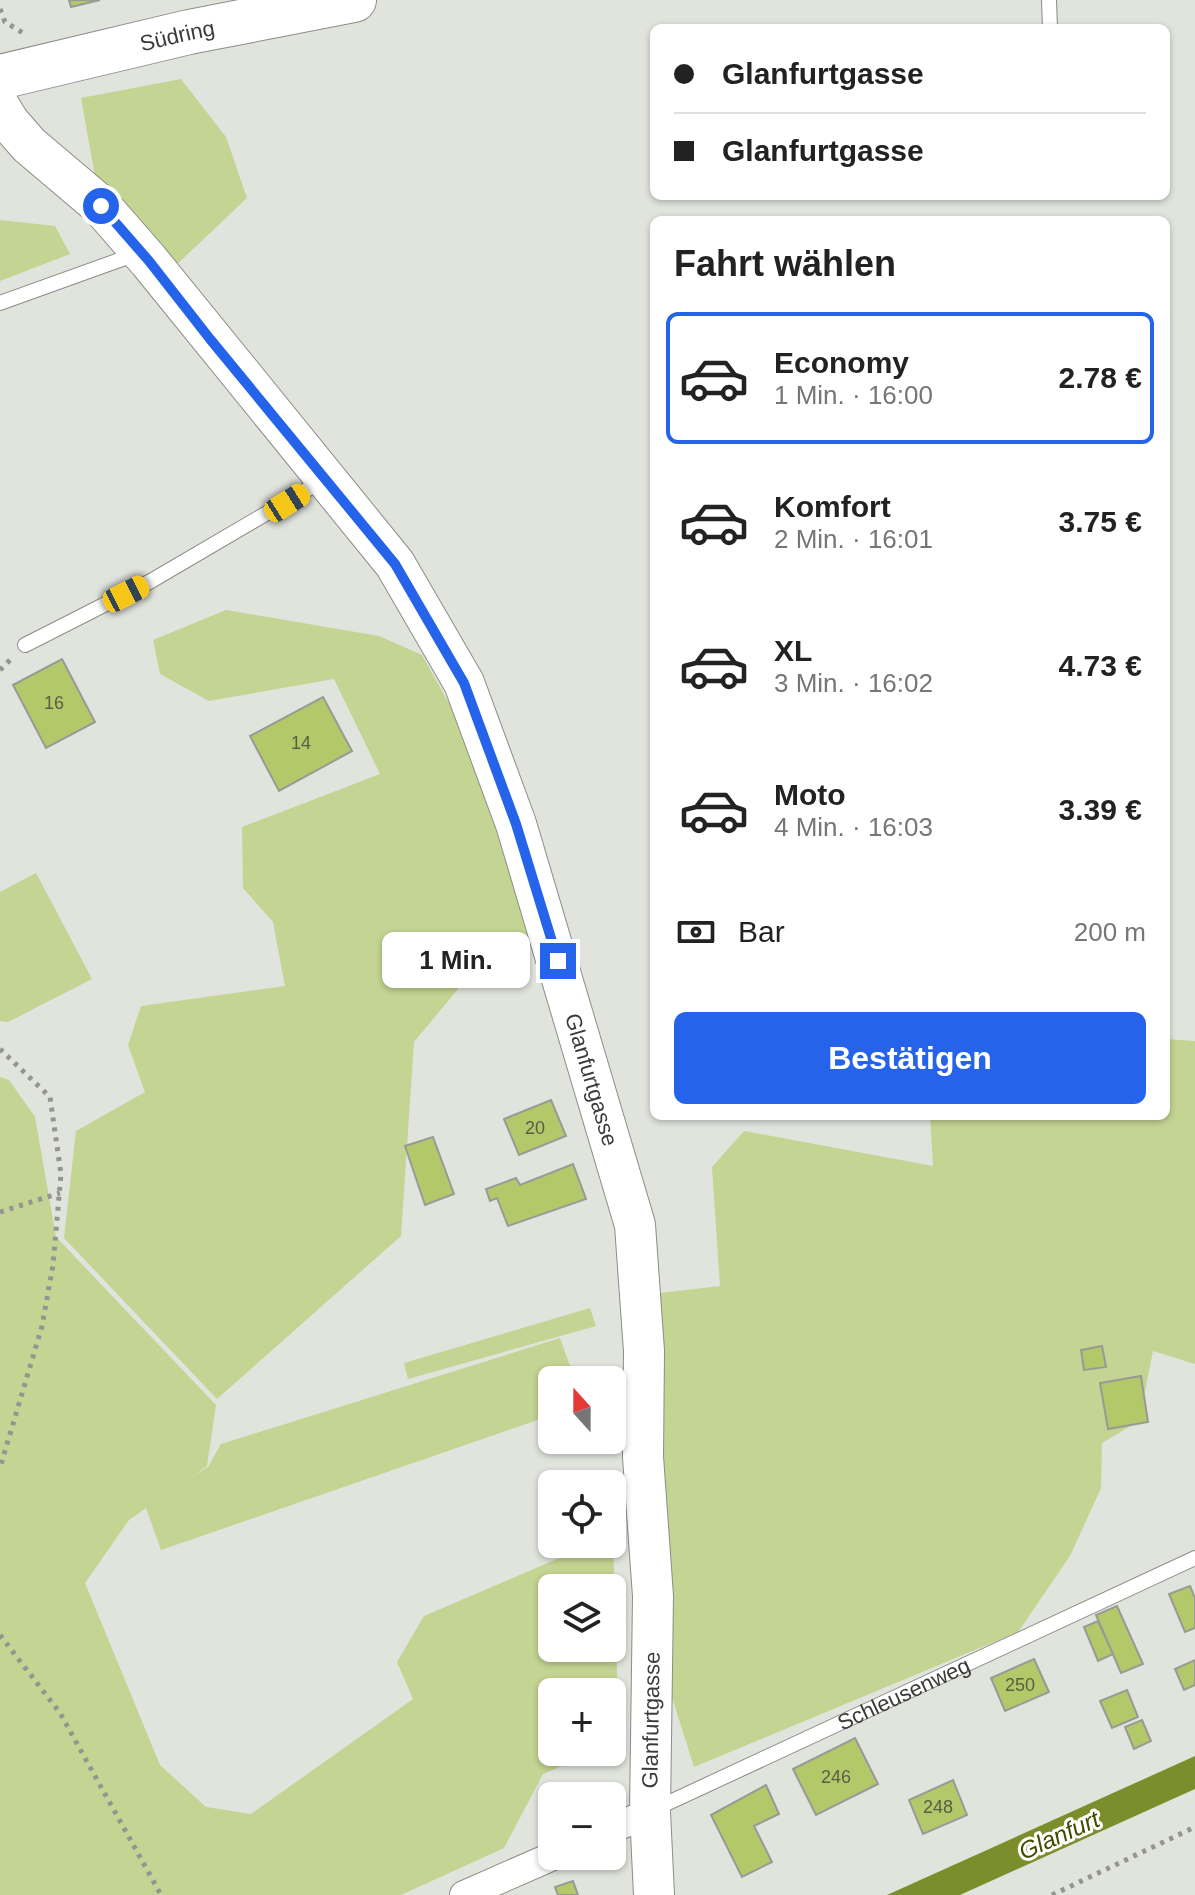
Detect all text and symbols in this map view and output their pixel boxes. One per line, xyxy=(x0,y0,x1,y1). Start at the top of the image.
street label: Südring xyxy=(137,15,217,56)
text: Glanfurtgasse xyxy=(722,57,924,90)
text: Glanfurtgasse xyxy=(722,134,924,167)
route start xyxy=(83,188,119,224)
text: Fahrt wählen xyxy=(674,243,896,284)
icon: car xyxy=(678,342,750,414)
text: Economy xyxy=(774,346,909,379)
text: 2.78 € xyxy=(1059,361,1142,394)
text: 1 Min. · 16:00 xyxy=(774,380,933,410)
car xyxy=(260,480,314,526)
icon: car xyxy=(678,486,750,558)
text: Komfort xyxy=(774,490,891,523)
text: 3.75 € xyxy=(1059,505,1142,538)
text: 2 Min. · 16:01 xyxy=(774,524,933,554)
car xyxy=(99,572,153,616)
icon: car xyxy=(678,630,750,702)
text: XL xyxy=(774,634,812,667)
text: 4.73 € xyxy=(1059,649,1142,682)
text: 3 Min. · 16:02 xyxy=(774,668,933,698)
house number: 16 xyxy=(44,693,64,713)
house number: 14 xyxy=(291,733,311,753)
icon: car xyxy=(678,774,750,846)
text: Moto xyxy=(774,778,846,811)
text: 3.39 € xyxy=(1059,793,1142,826)
text: 4 Min. · 16:03 xyxy=(774,812,933,842)
icon: cash xyxy=(674,910,718,954)
text: Bar xyxy=(738,915,785,948)
text: 200 m xyxy=(1074,917,1146,947)
callout: 1 Min. xyxy=(382,933,530,989)
route end xyxy=(540,943,576,979)
text: 1 Min. xyxy=(419,945,493,975)
street label: Glanfurtgasse xyxy=(560,1010,623,1149)
button: Bestätigen xyxy=(674,1012,1146,1104)
house number: 20 xyxy=(525,1118,545,1138)
north arrow xyxy=(538,1366,626,1454)
map controls xyxy=(538,1366,626,1870)
button: locate xyxy=(538,1470,626,1558)
button: layers xyxy=(538,1574,626,1662)
street label: Glanfurtgasse xyxy=(637,1651,665,1789)
street label: Schleusenweg xyxy=(833,1652,974,1735)
house number: 250 xyxy=(1005,1675,1035,1695)
button: + xyxy=(538,1678,626,1766)
house number: 246 xyxy=(821,1767,851,1787)
button: − xyxy=(538,1782,626,1870)
house number: 248 xyxy=(923,1797,953,1817)
water label: Glanfurt xyxy=(1015,1805,1105,1865)

